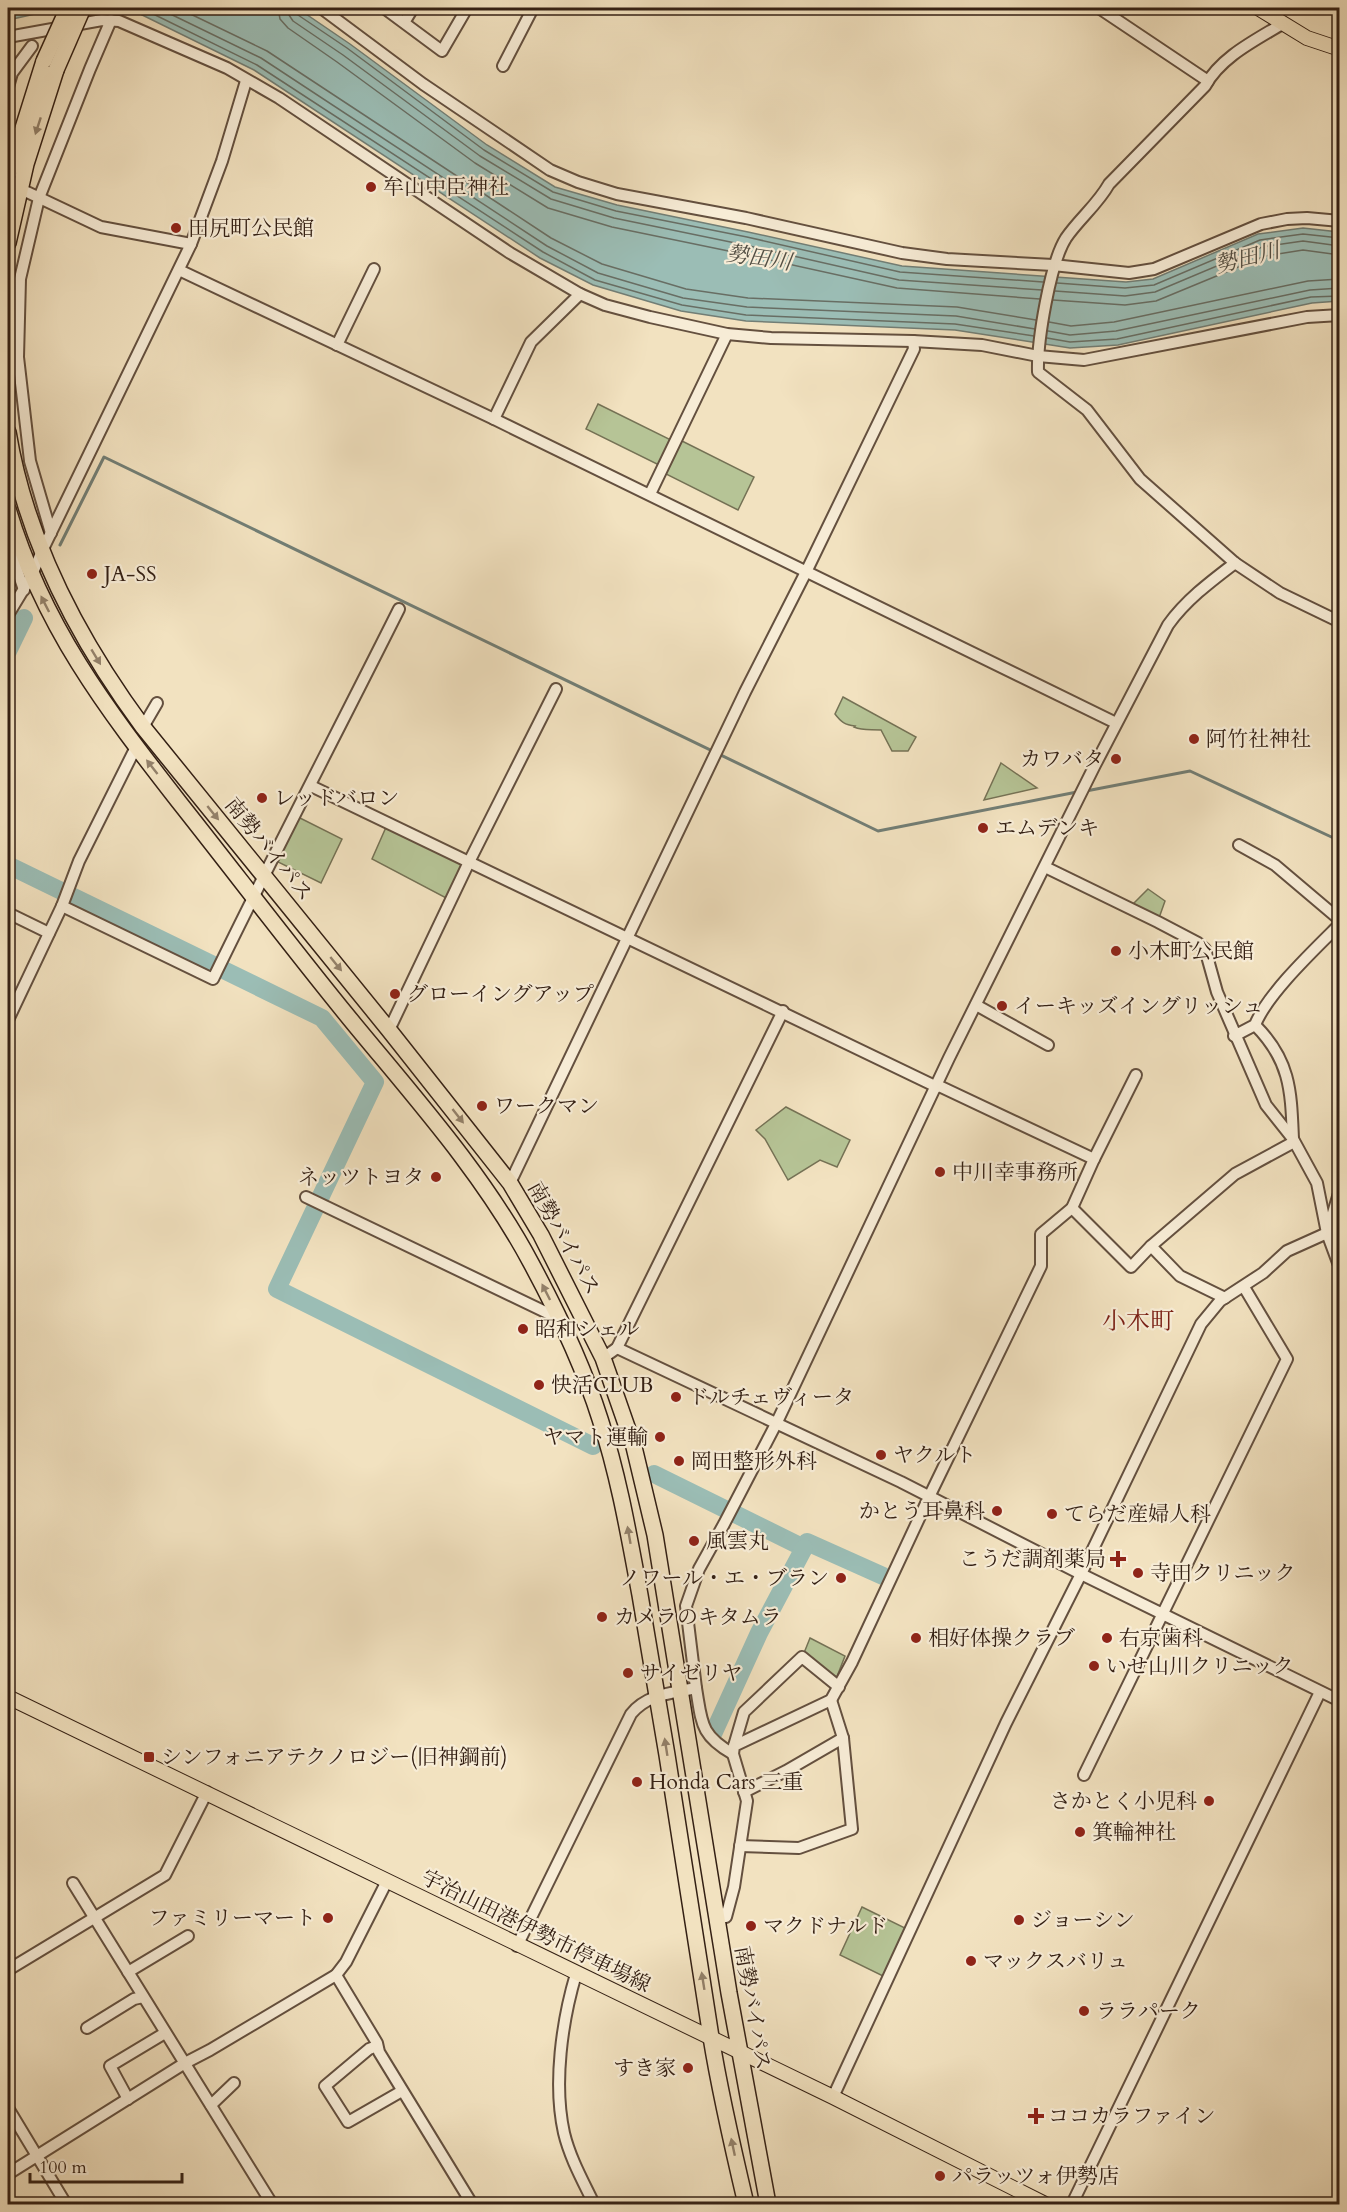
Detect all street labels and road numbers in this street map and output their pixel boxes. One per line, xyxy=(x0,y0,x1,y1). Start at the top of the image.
street label: 南勢バイパス xyxy=(218,791,319,907)
street label: 南勢バイパス xyxy=(520,1176,607,1300)
street label: 宇治山田港伊勢市停車場線 xyxy=(416,1863,655,2000)
street label: 南勢バイパス xyxy=(727,1944,778,2072)

